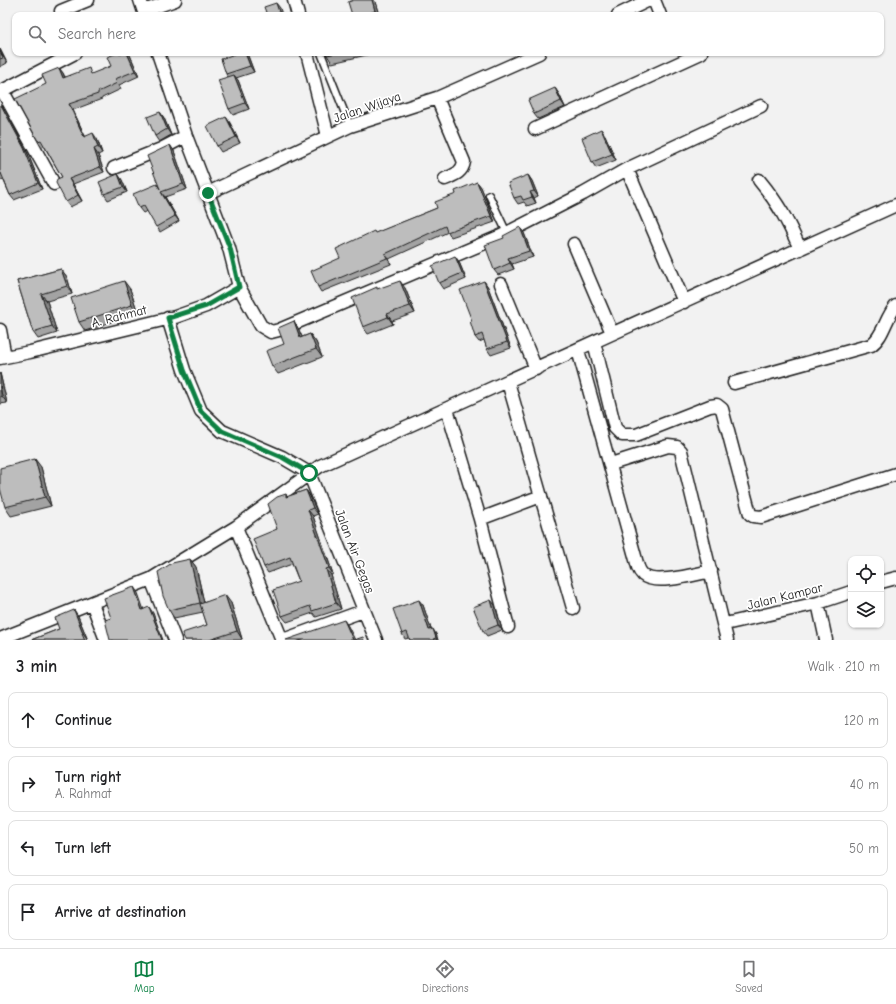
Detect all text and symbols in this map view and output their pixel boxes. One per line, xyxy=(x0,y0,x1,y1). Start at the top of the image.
search box xyxy=(12,12,884,56)
icon: search xyxy=(26,23,48,45)
text: Search here xyxy=(58,25,136,43)
street label: Jalan Wijaya xyxy=(331,89,403,125)
route end xyxy=(199,184,217,202)
street label: A. Rahmat xyxy=(90,302,149,330)
route start xyxy=(300,464,318,482)
street label: Jalan Air Gegas xyxy=(332,507,378,595)
map controls xyxy=(848,556,884,628)
button: locate xyxy=(848,556,884,592)
street label: Jalan Kampar xyxy=(746,579,825,613)
button: layers xyxy=(848,592,884,628)
text: 3 min xyxy=(16,657,57,676)
text: Walk · 210 m xyxy=(808,659,880,674)
icon: ahead xyxy=(17,709,39,731)
text: Continue xyxy=(55,711,112,729)
text: 120 m xyxy=(844,713,879,728)
text: Turn right xyxy=(55,768,121,786)
icon: right xyxy=(17,773,39,795)
text: 40 m xyxy=(850,777,879,792)
text: A. Rahmat xyxy=(55,786,111,801)
icon: left xyxy=(17,837,39,859)
text: Turn left xyxy=(55,839,111,857)
text: 50 m xyxy=(849,841,879,856)
icon: arrive xyxy=(17,901,39,923)
text: Arrive at destination xyxy=(55,903,186,921)
tab: Map xyxy=(133,958,155,995)
tab: Directions xyxy=(422,958,469,995)
tab: Saved xyxy=(735,958,763,995)

